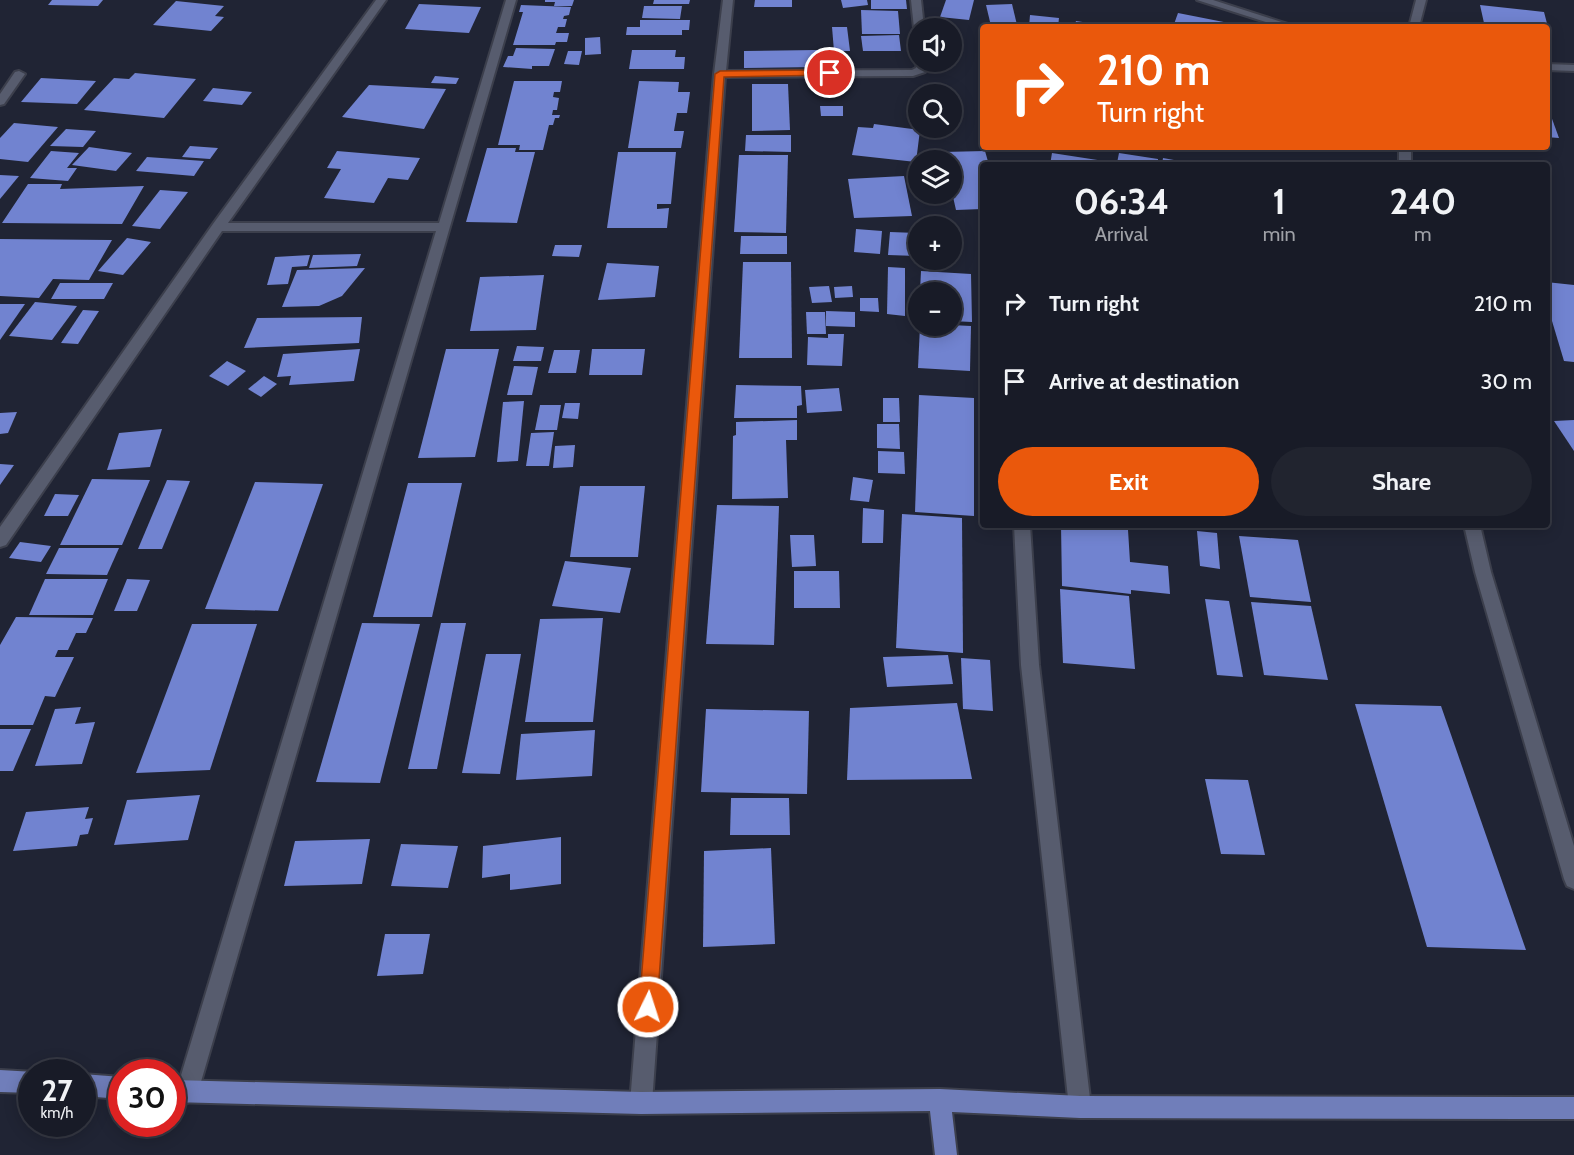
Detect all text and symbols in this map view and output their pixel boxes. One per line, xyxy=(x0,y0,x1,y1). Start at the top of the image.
map controls xyxy=(908,18,962,336)
button: sound xyxy=(908,18,962,72)
text: 210 m xyxy=(1097,44,1210,96)
pin xyxy=(804,47,855,98)
icon: right xyxy=(998,48,1076,126)
icon: arrive xyxy=(813,56,846,89)
button: search xyxy=(908,84,962,138)
text: Turn right xyxy=(1097,96,1204,129)
button: layers xyxy=(908,150,962,204)
text: 06:34 xyxy=(1074,179,1169,223)
text: 1 xyxy=(1273,179,1286,223)
text: 240 xyxy=(1389,179,1456,223)
button: + xyxy=(908,216,962,270)
text: Arrival xyxy=(1095,222,1148,246)
text: min xyxy=(1263,222,1296,246)
text: m xyxy=(1414,222,1432,246)
button: − xyxy=(908,282,962,336)
icon: right xyxy=(998,287,1031,320)
text: Turn right xyxy=(1049,290,1139,317)
text: 210 m xyxy=(1474,290,1532,317)
icon: arrive xyxy=(998,365,1031,398)
text: Arrive at destination xyxy=(1049,368,1239,395)
text: 30 m xyxy=(1480,368,1532,395)
button: Exit xyxy=(998,447,1259,516)
button: Share xyxy=(1271,447,1532,516)
position arrow xyxy=(616,975,680,1039)
speed limit sign: 30 xyxy=(108,1059,186,1137)
text: 27 xyxy=(41,1072,73,1109)
text: km/h xyxy=(41,1104,73,1122)

